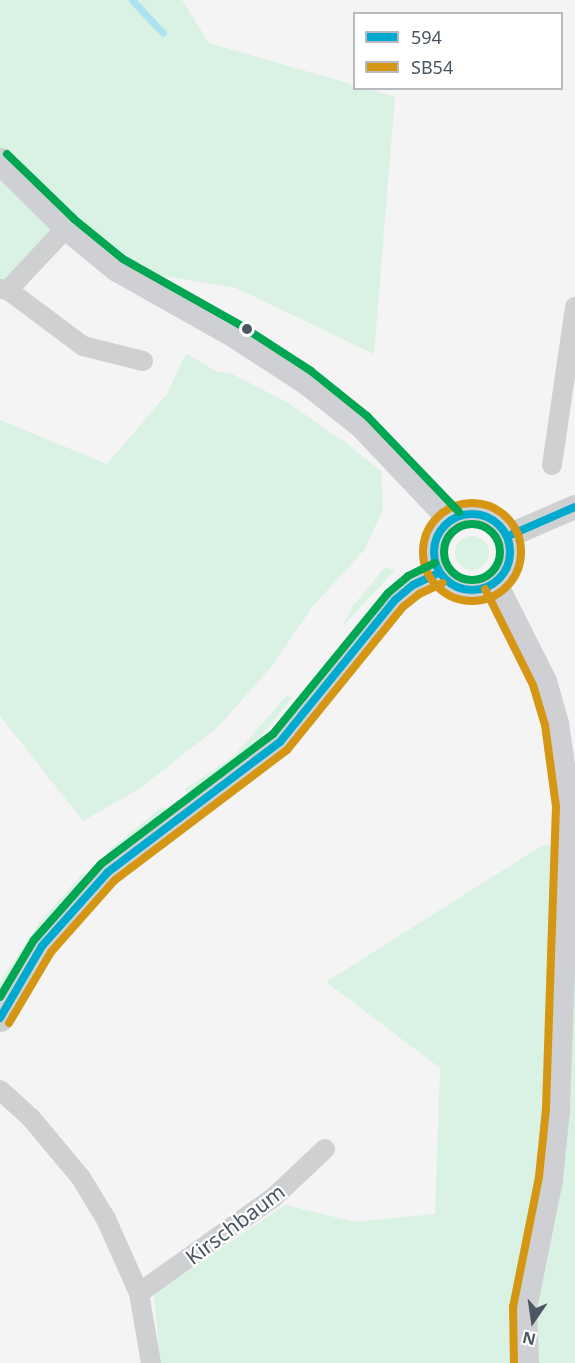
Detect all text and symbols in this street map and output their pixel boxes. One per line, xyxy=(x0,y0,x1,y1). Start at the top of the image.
legend xyxy=(353,12,563,90)
text: 594 xyxy=(411,25,442,49)
text: SB54 xyxy=(411,55,453,79)
unlabelled marker xyxy=(241,323,253,335)
street label: Kirschbaum xyxy=(180,1179,290,1269)
north arrow xyxy=(503,1291,563,1351)
text: N xyxy=(520,1326,538,1351)

